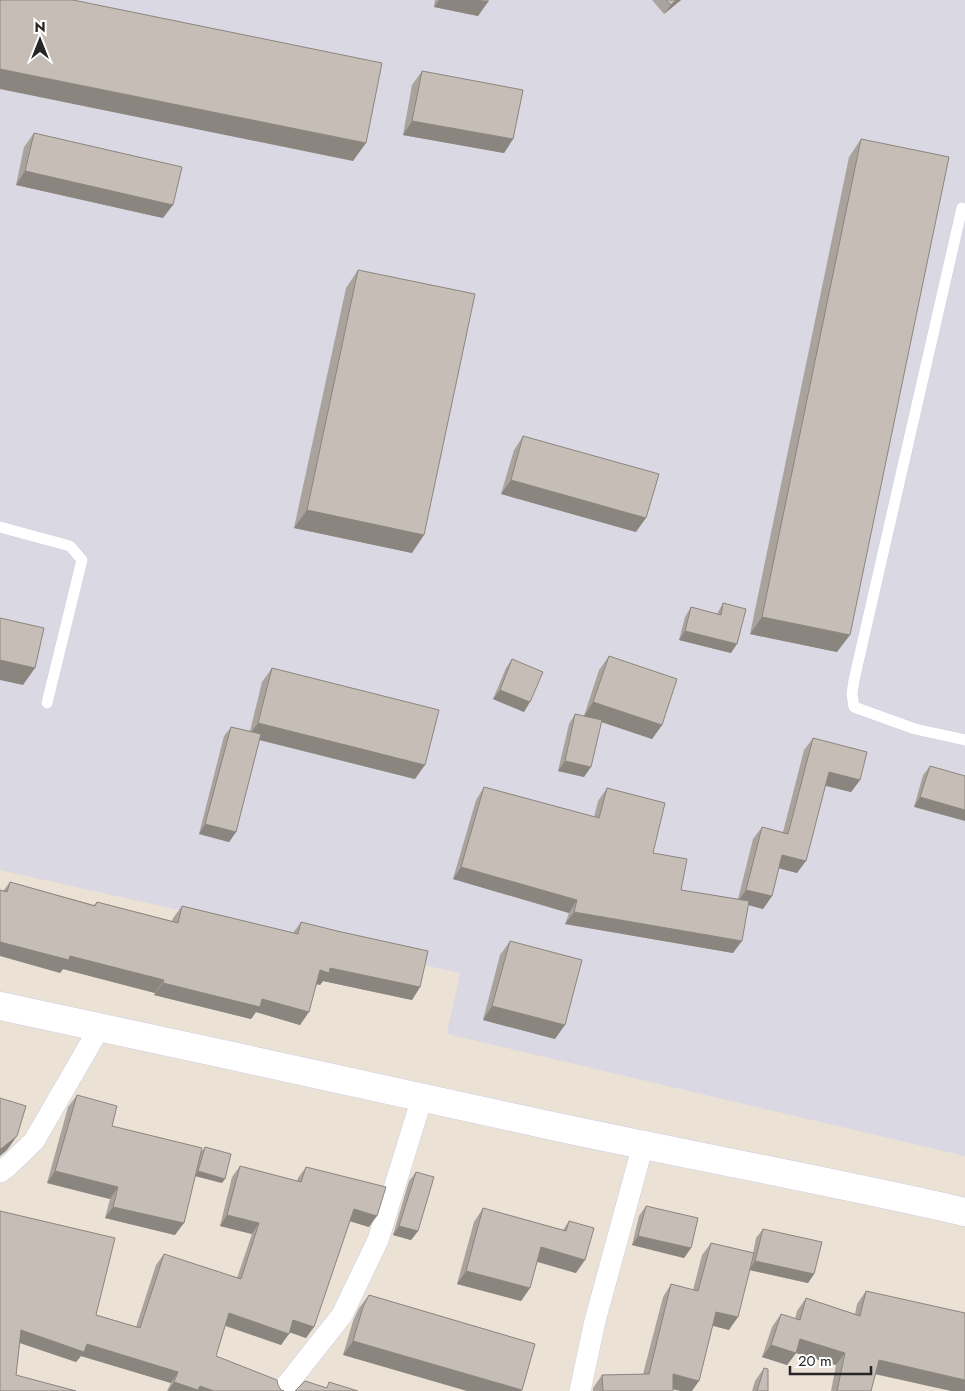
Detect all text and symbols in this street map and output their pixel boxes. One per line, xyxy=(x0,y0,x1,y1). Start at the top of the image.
north arrow xyxy=(15,15,65,65)
text: N xyxy=(34,17,46,37)
scale bar xyxy=(790,1344,871,1376)
text: 20 m xyxy=(798,1350,832,1372)

